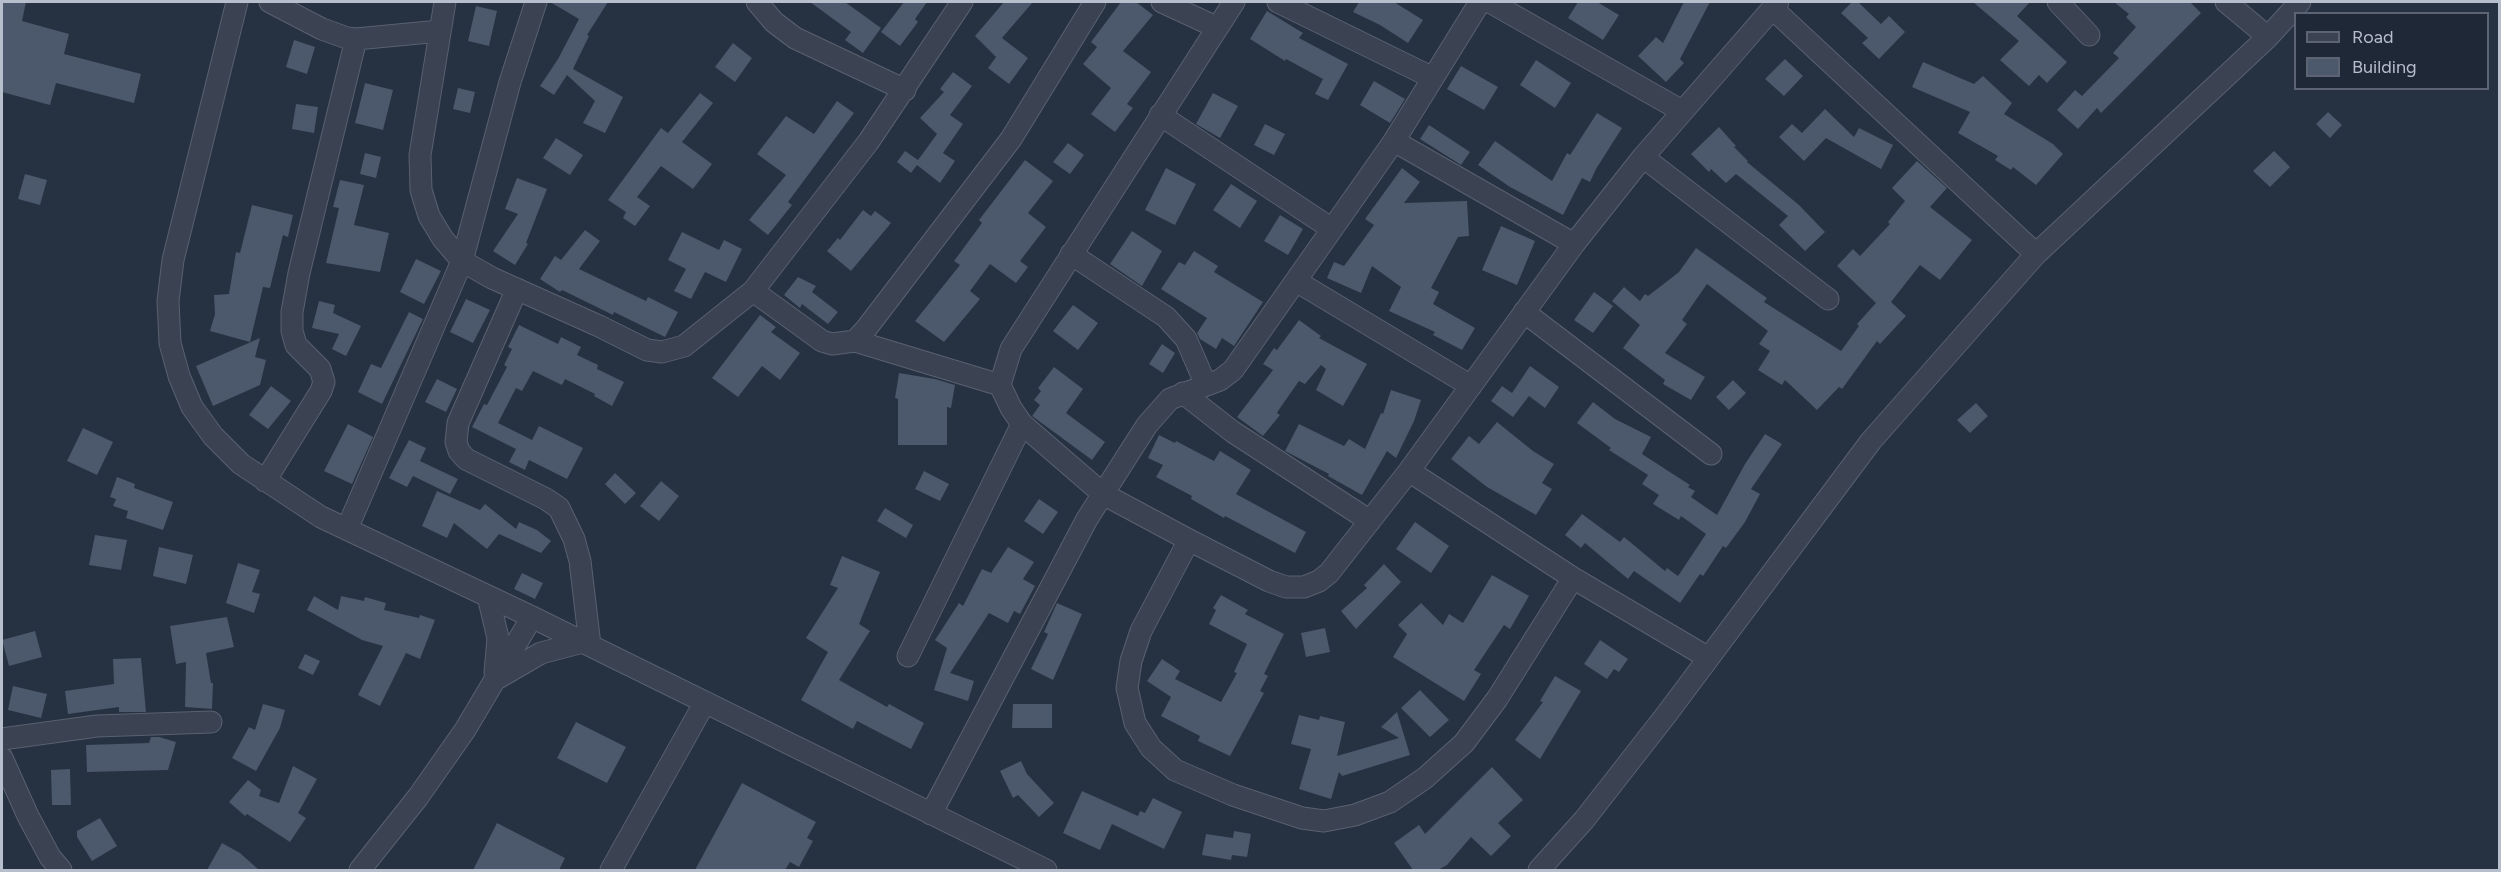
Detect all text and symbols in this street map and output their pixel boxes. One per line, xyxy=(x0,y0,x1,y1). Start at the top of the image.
legend xyxy=(2294,12,2489,90)
text: Road xyxy=(2352,26,2393,48)
text: Building xyxy=(2352,56,2417,78)

